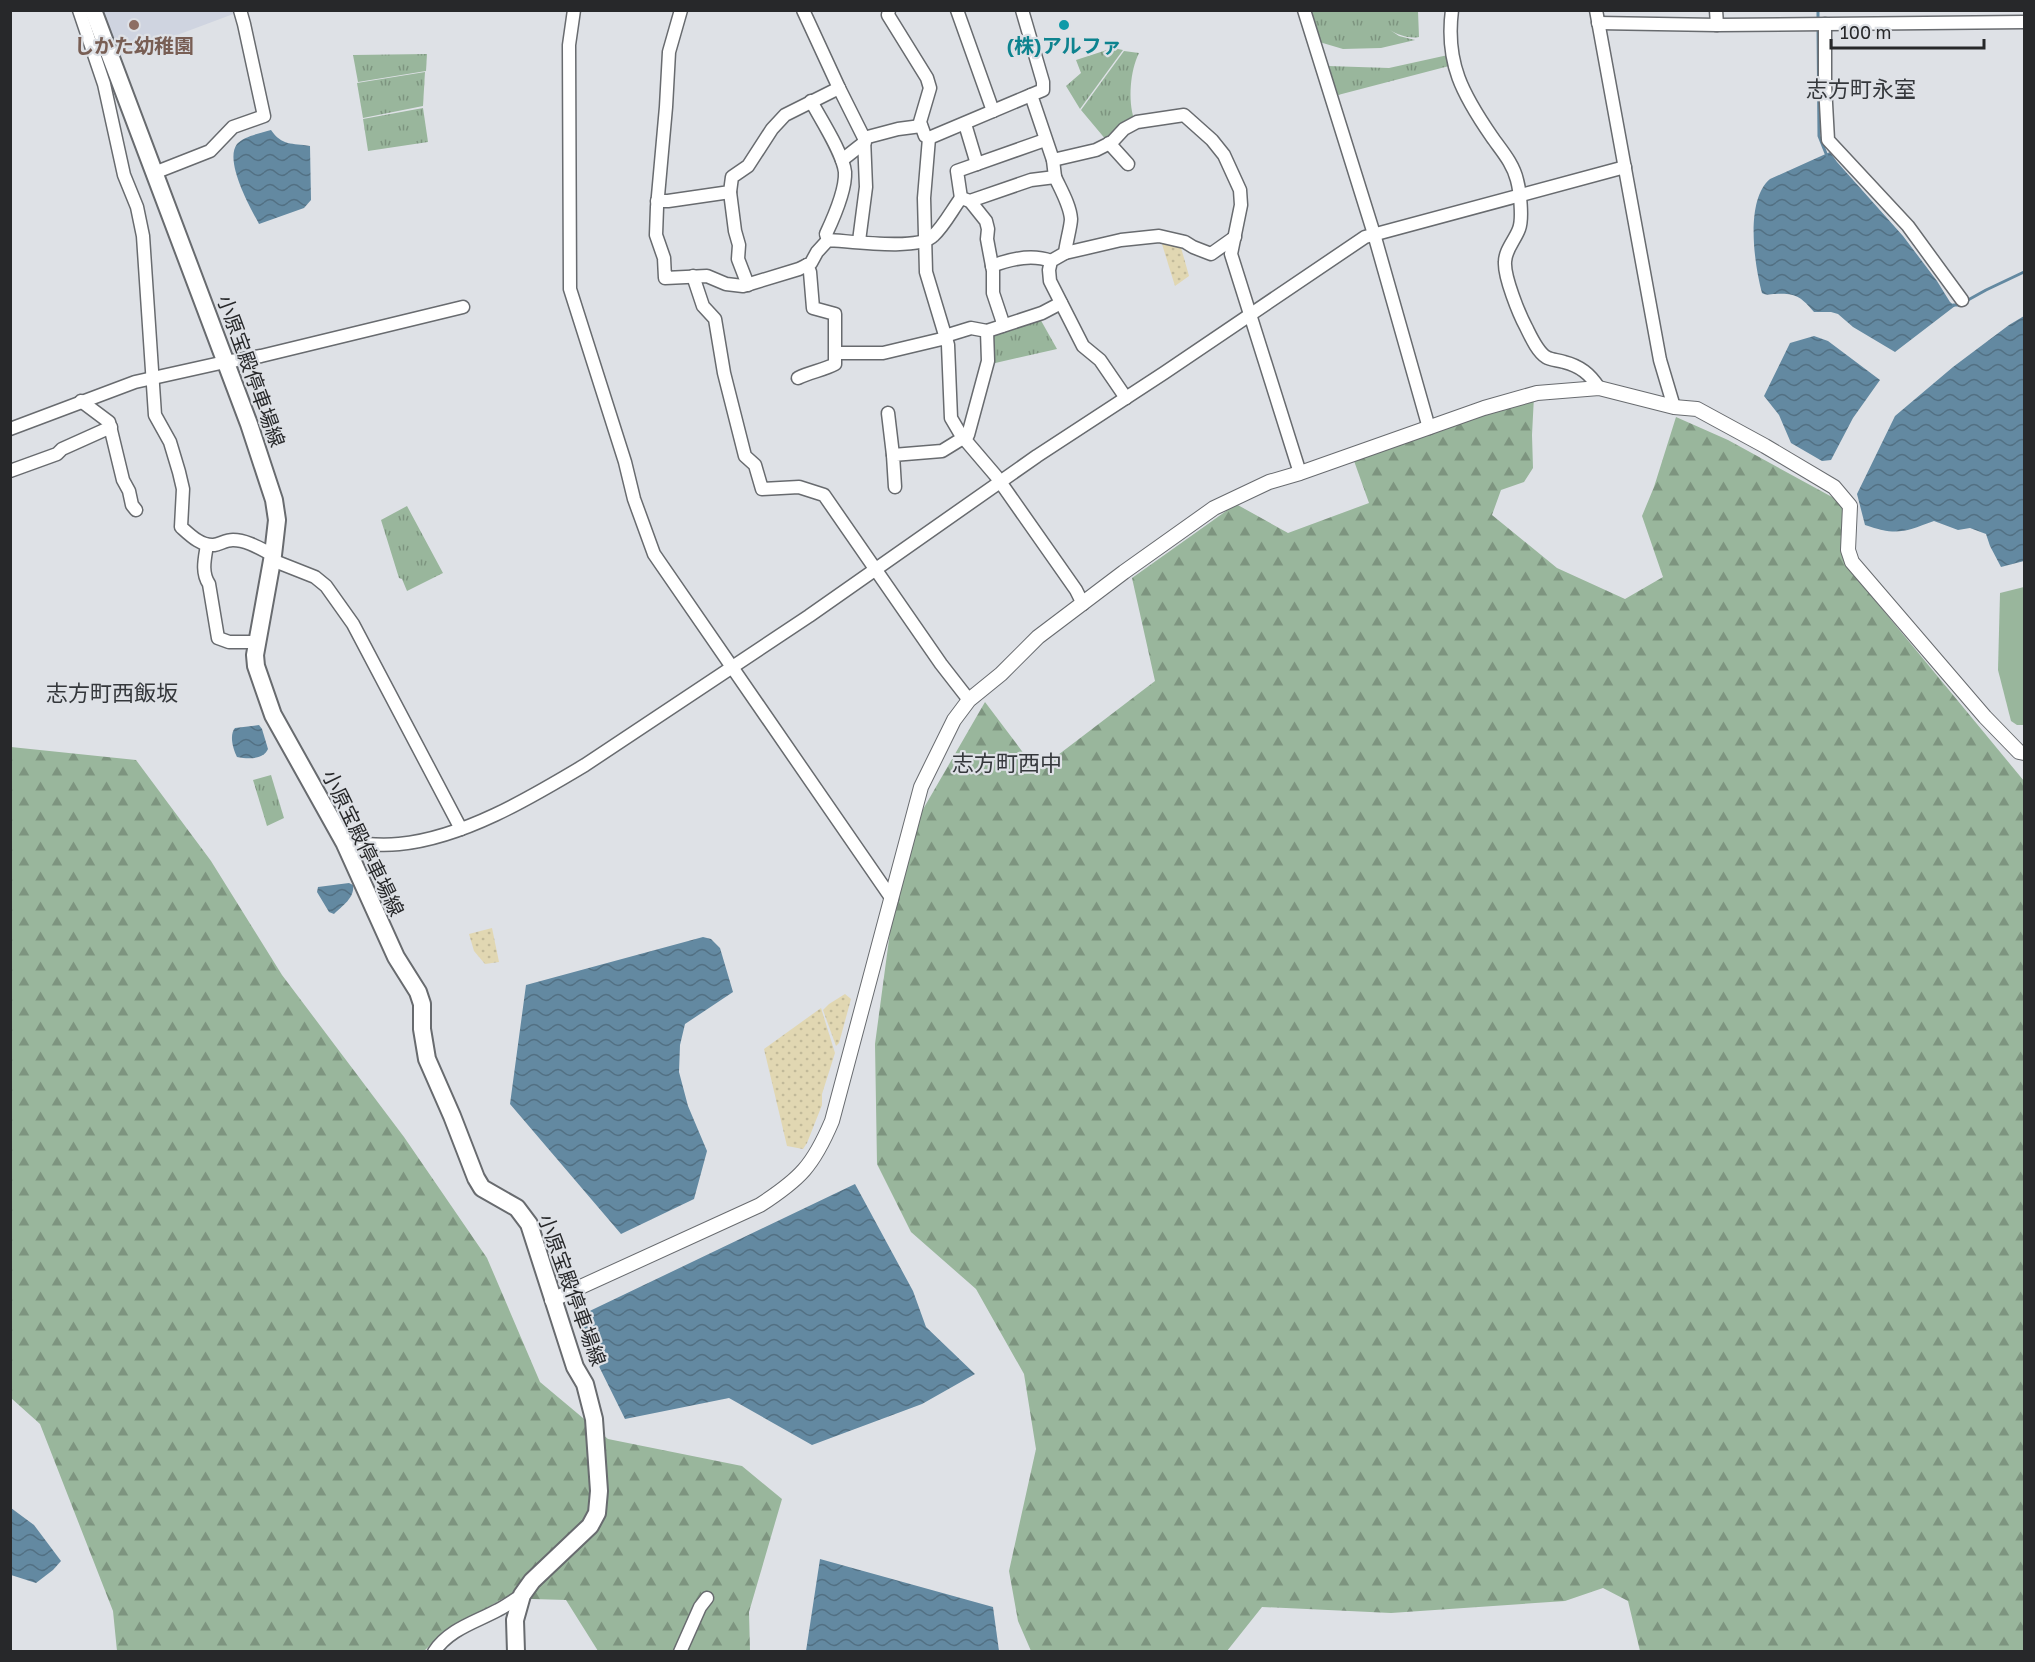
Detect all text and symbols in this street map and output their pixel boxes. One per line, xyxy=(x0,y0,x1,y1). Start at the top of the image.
scale bar xyxy=(1831,12,1984,50)
marker: しかた幼稚園 xyxy=(127,18,141,32)
marker: (株)アルファ xyxy=(1057,18,1071,32)
text: 100 m xyxy=(1840,21,1891,43)
place label: しかた幼稚園 xyxy=(74,33,194,57)
place label: (株)アルファ xyxy=(1007,33,1122,57)
district label: 志方町永室 xyxy=(1806,75,1916,102)
street label: 小原宝殿停車場線 xyxy=(213,291,291,450)
district label: 志方町西飯坂 xyxy=(46,679,178,706)
district label: 志方町西中 xyxy=(952,749,1062,776)
street label: 小原宝殿停車場線 xyxy=(318,765,410,920)
street label: 小原宝殿停車場線 xyxy=(534,1210,612,1369)

